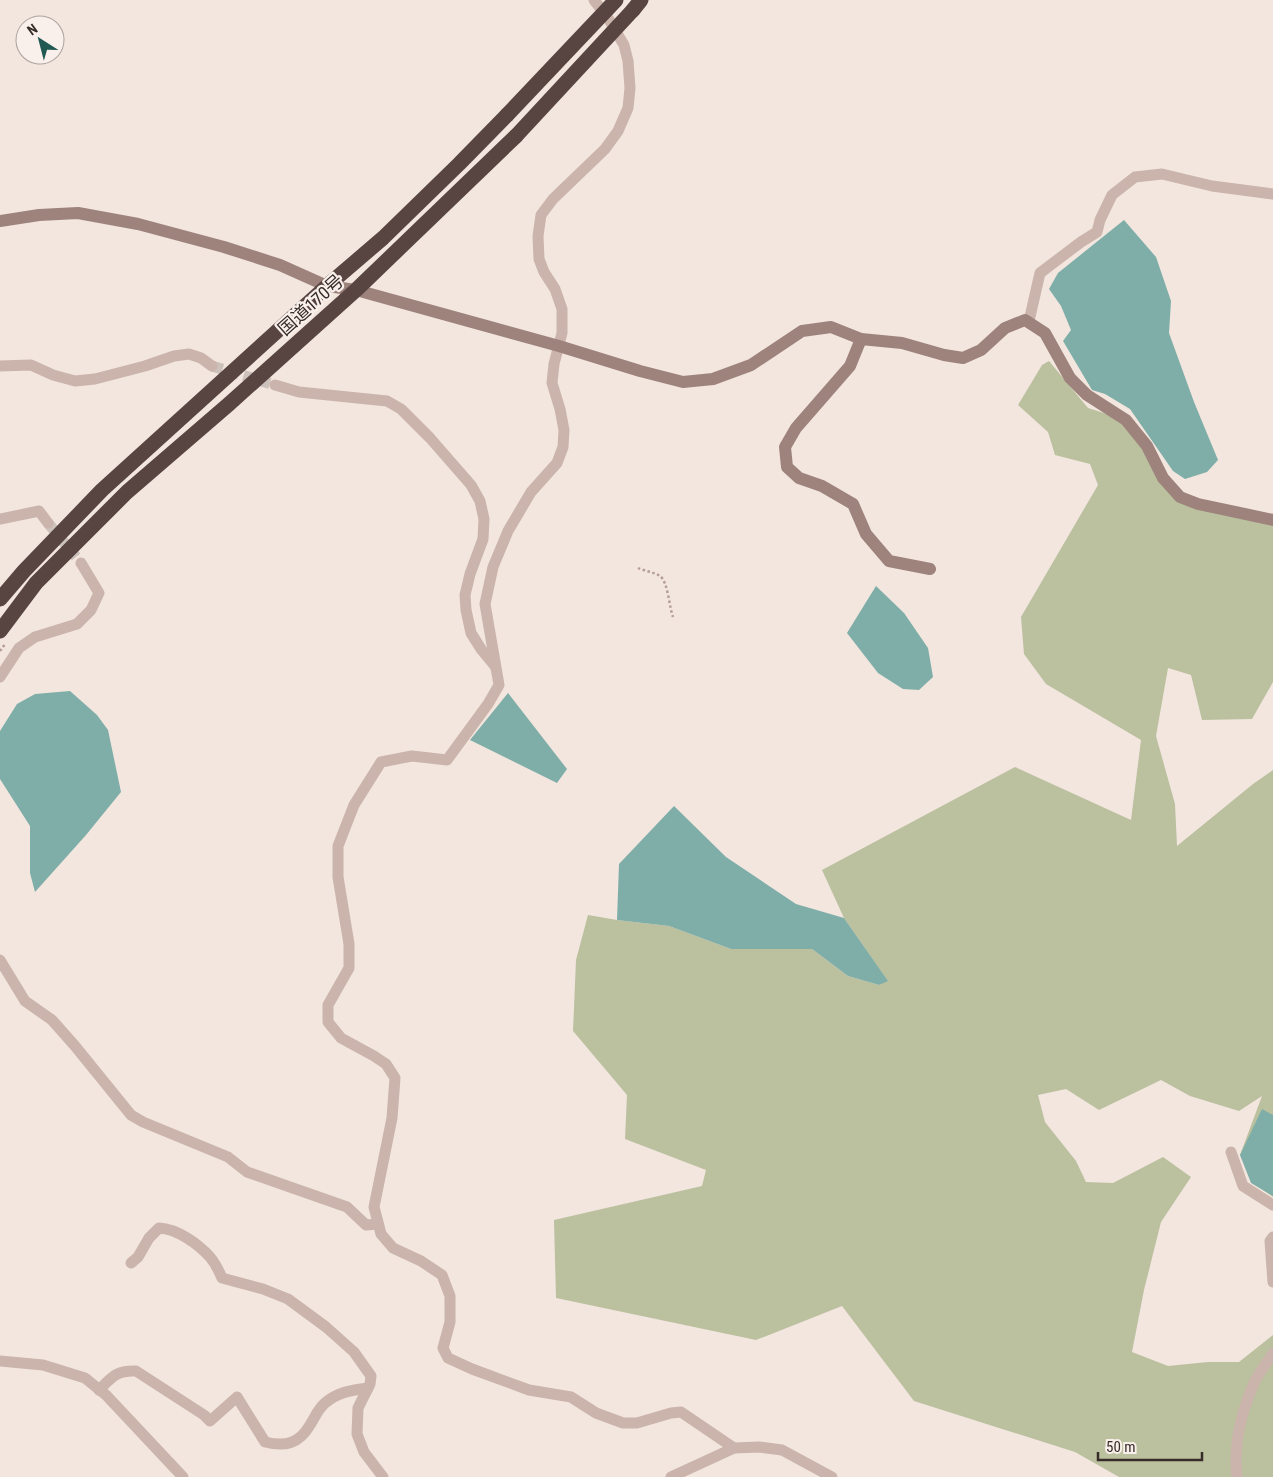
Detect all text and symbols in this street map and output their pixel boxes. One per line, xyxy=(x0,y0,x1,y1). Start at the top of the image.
north arrow xyxy=(15,15,65,65)
text: N xyxy=(24,20,41,38)
street label: 国道170号 xyxy=(274,270,348,339)
scale bar xyxy=(1098,1430,1202,1462)
text: 50 m xyxy=(1106,1438,1136,1456)

